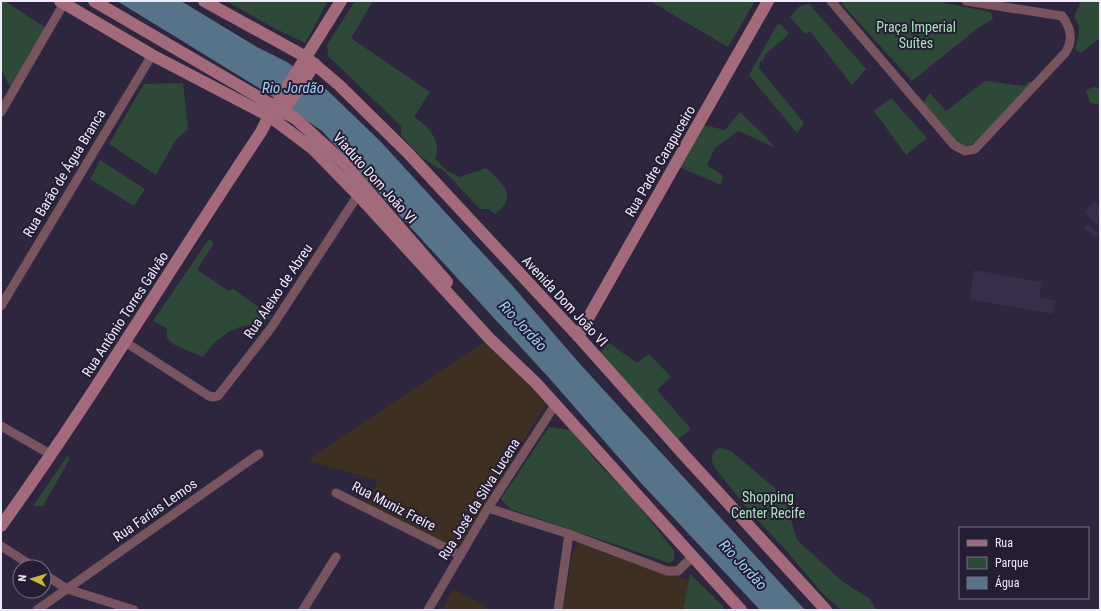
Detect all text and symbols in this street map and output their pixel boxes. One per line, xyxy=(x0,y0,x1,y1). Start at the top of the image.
park label: Praça Imperial Suítes xyxy=(876,19,956,51)
water label: Rio Jordão xyxy=(262,79,324,97)
street label: Rua Padre Carapuceiro xyxy=(622,103,698,219)
street label: Rua Barão de Água Branca xyxy=(19,106,108,240)
street label: Viaduto Dom João VI xyxy=(330,129,420,227)
street label: Rua Aleixo de Abreu xyxy=(240,241,316,341)
street label: Rua Antônio Torres Galvão xyxy=(79,248,171,380)
street label: Avenida Dom João VI xyxy=(519,252,611,350)
water label: Rio Jordão xyxy=(495,297,551,355)
street label: Rua José da Silva Lucena xyxy=(435,435,523,563)
street label: Rua Farias Lemos xyxy=(110,475,200,545)
street label: Rua Muniz Freire xyxy=(349,478,439,534)
park label: Shopping Center Recife xyxy=(731,489,805,521)
legend xyxy=(959,527,1089,599)
water label: Rio Jordão xyxy=(715,536,771,594)
text: Rua xyxy=(995,536,1013,550)
text: Parque xyxy=(995,556,1029,570)
north arrow xyxy=(12,559,52,599)
text: N xyxy=(16,574,29,582)
text: Água xyxy=(995,575,1020,590)

